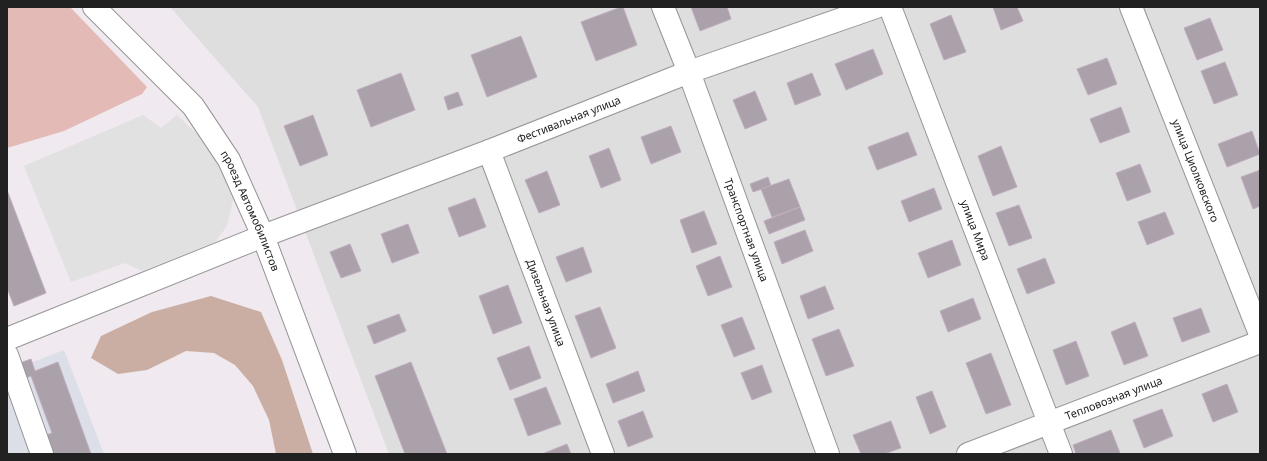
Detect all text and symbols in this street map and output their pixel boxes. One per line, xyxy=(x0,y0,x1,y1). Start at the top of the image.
street label: Фестивальная улица xyxy=(514,92,623,146)
street label: улица Циолковского xyxy=(1169,117,1223,224)
street label: проезд Автомобилистов xyxy=(218,147,284,273)
street label: Транспортная улица xyxy=(721,176,773,284)
street label: улица Мира xyxy=(957,198,994,263)
street label: Дизельная улица xyxy=(523,257,570,348)
street label: Тепловозная улица xyxy=(1063,372,1164,423)

